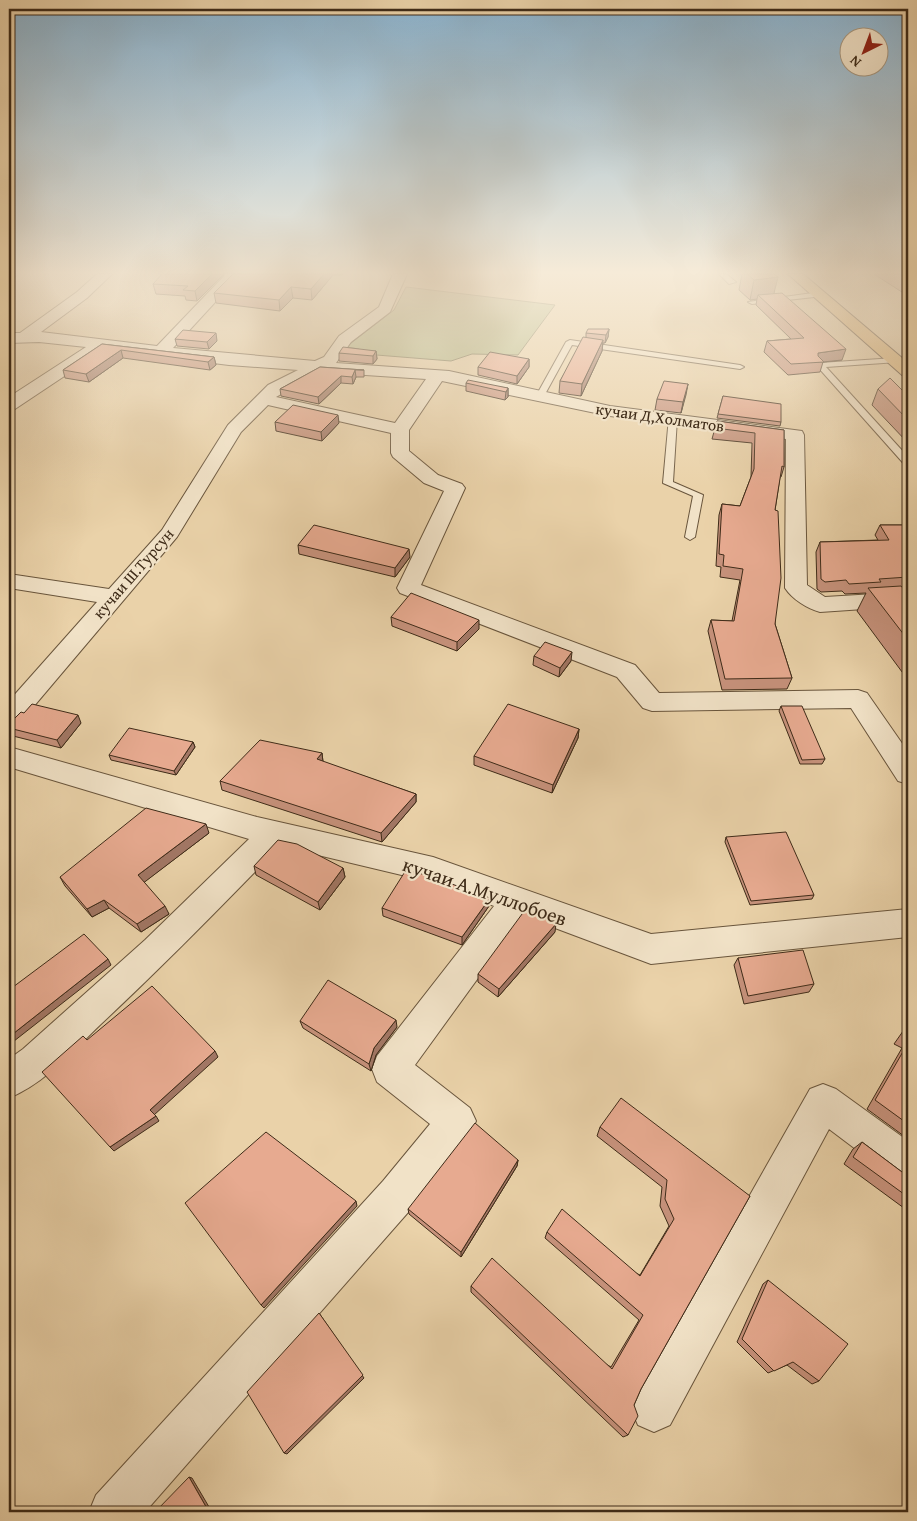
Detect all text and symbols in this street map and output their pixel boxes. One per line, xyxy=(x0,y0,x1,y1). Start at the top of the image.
north arrow xyxy=(840,28,890,78)
text: N xyxy=(845,51,865,72)
street label: кучаи Д,Холматов xyxy=(594,396,726,438)
street label: кучаи Ш.Турсун xyxy=(87,522,179,624)
street label: кучаи А.Муллобоев xyxy=(399,849,571,933)

